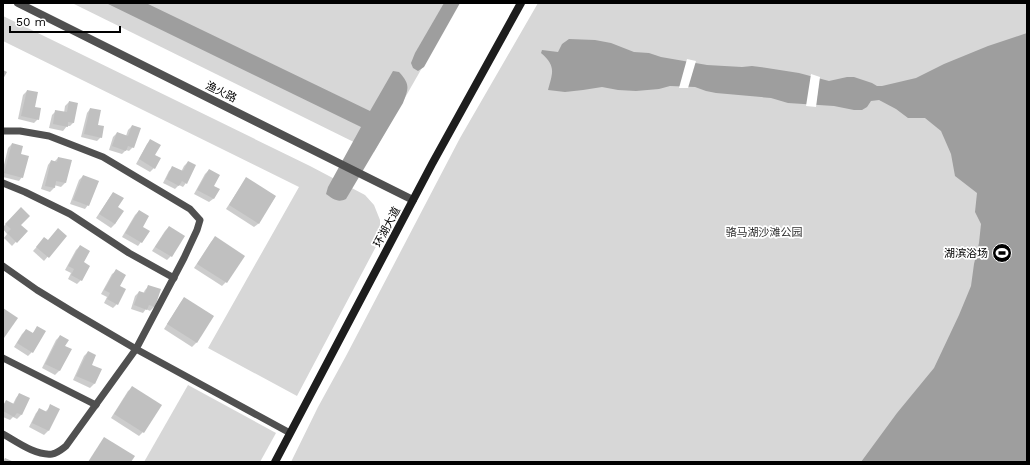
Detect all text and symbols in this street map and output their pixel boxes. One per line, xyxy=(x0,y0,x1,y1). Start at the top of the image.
scale bar xyxy=(10,8,120,34)
text: 50 m xyxy=(16,15,46,29)
street label: 渔火路 xyxy=(203,79,239,105)
street label: 环湖大道 xyxy=(371,205,403,249)
park label: 骆马湖沙滩公园 xyxy=(726,226,803,239)
sports icon: 湖滨浴场 xyxy=(991,242,1013,264)
place label: 湖滨浴场 xyxy=(944,247,988,260)

